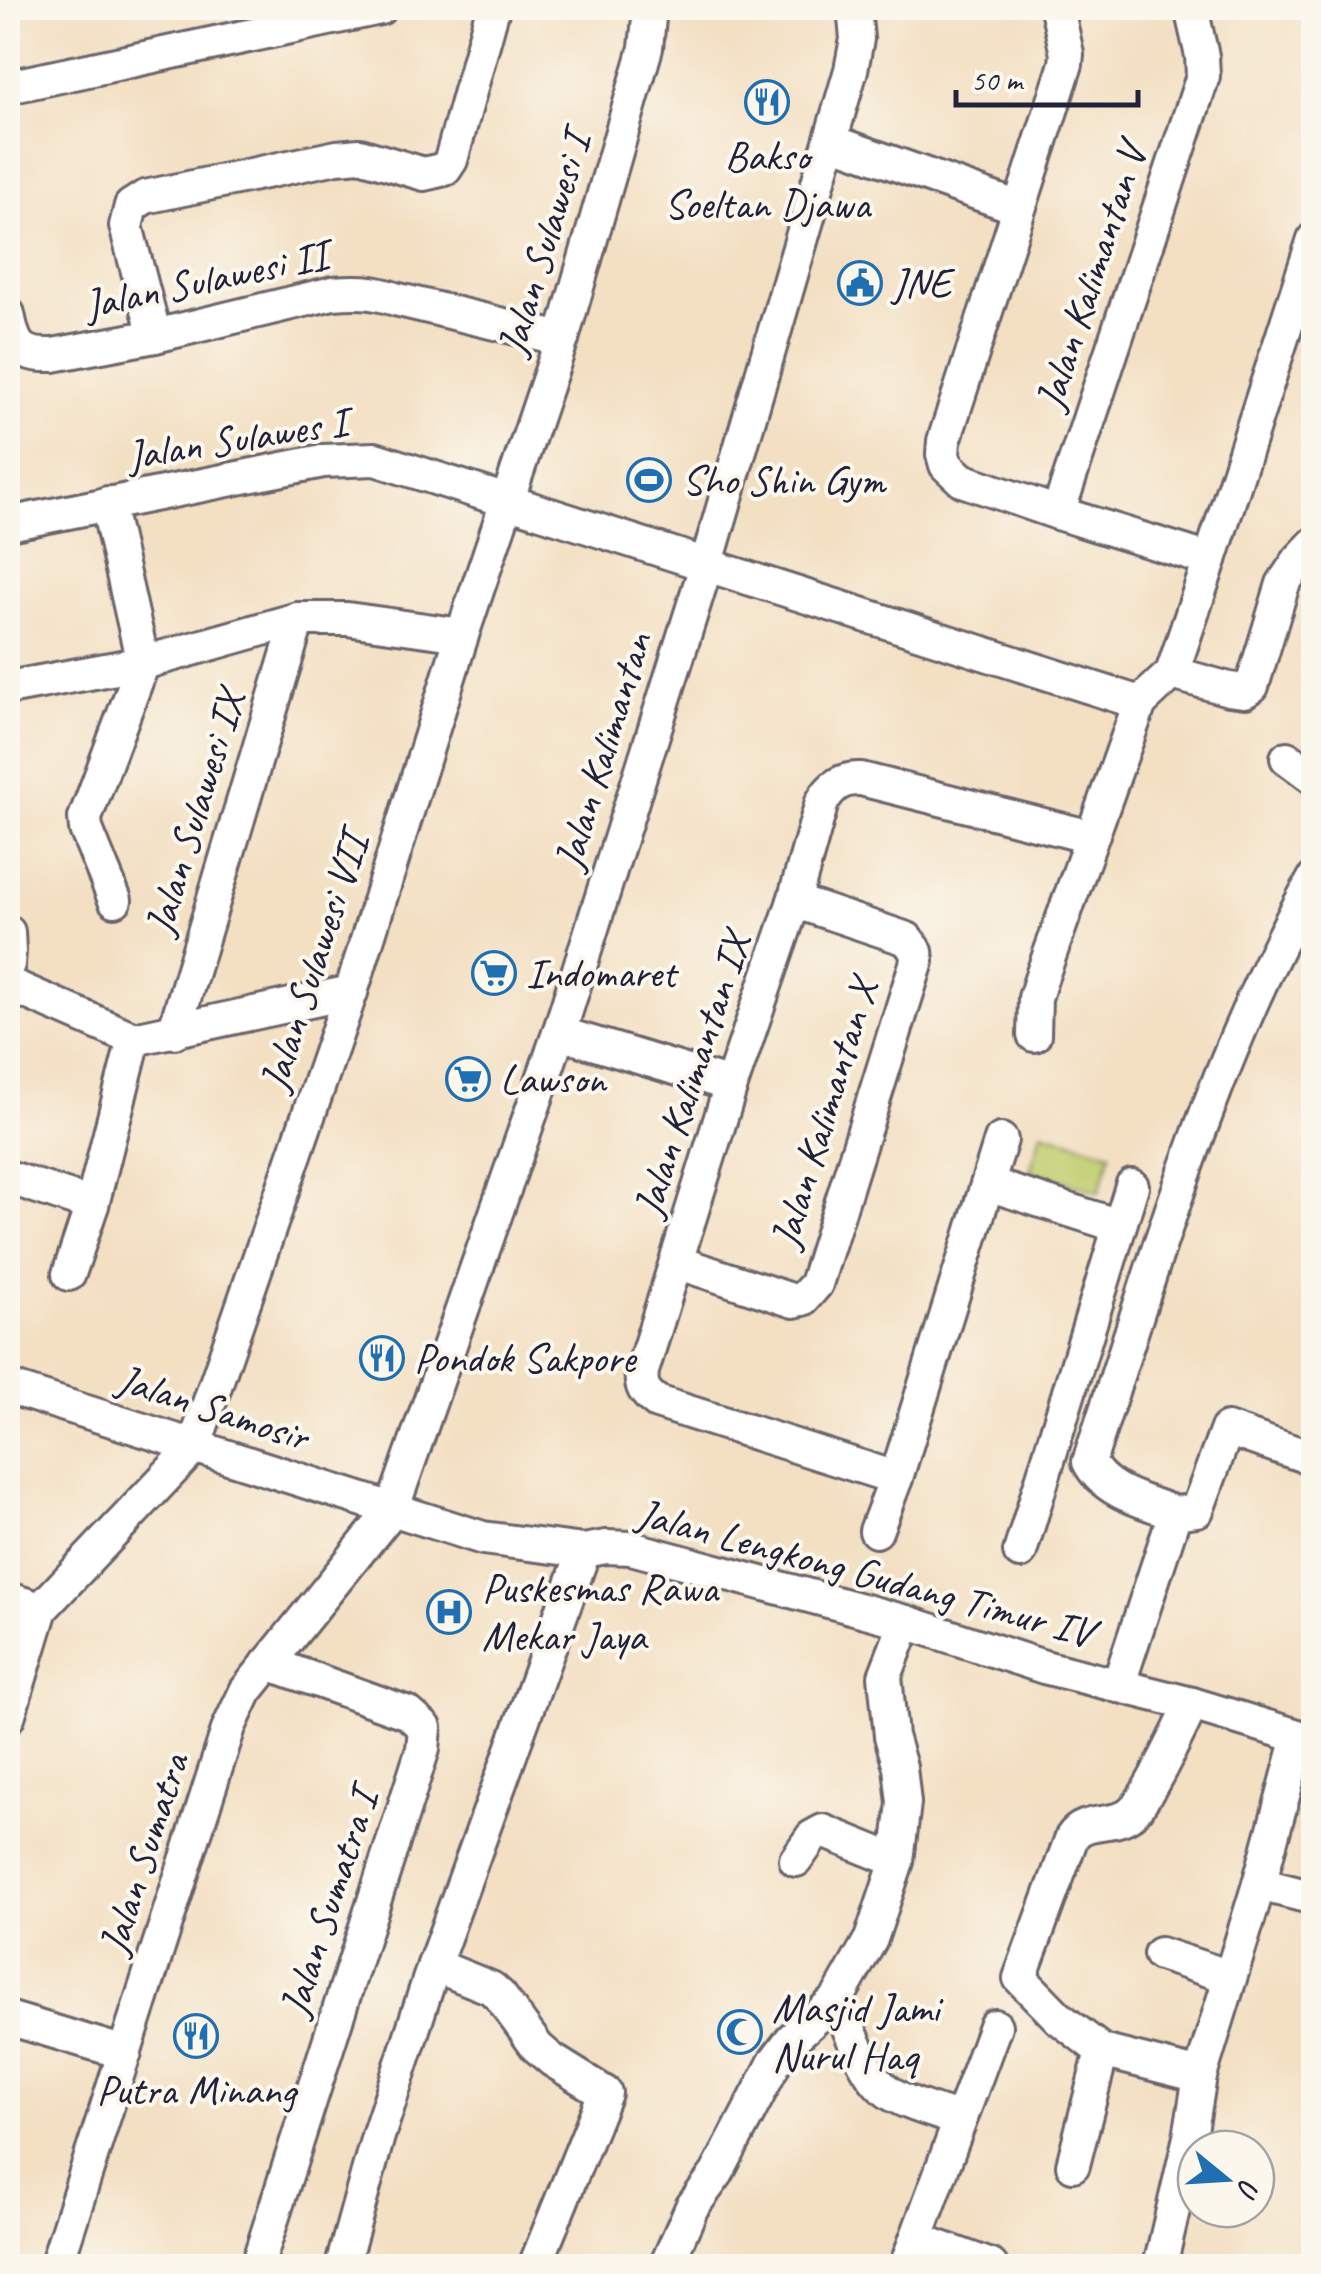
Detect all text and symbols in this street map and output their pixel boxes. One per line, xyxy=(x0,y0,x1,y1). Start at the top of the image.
scale bar xyxy=(956,45,1138,107)
text: 50 m xyxy=(971,61,1024,99)
restaurant icon: Bakso Soeltan Djawa xyxy=(744,79,790,125)
street label: Jalan Sulawesi I xyxy=(485,118,606,363)
place label: Bakso Soeltan Djawa xyxy=(664,130,873,231)
street label: Jalan Kalimantan V xyxy=(1023,131,1161,418)
street label: Jalan Sulawesi II xyxy=(78,227,340,332)
place label: JNE xyxy=(890,257,956,310)
public building icon: JNE xyxy=(837,260,883,306)
street label: Jalan Sulawes I xyxy=(122,394,360,483)
place label: Sho Shin Gym xyxy=(682,454,887,507)
sports icon: Sho Shin Gym xyxy=(626,457,672,503)
street label: Jalan Kalimantan xyxy=(541,625,664,878)
street label: Jalan Sulawesi IX xyxy=(132,679,259,943)
street label: Jalan Sulawesi VII xyxy=(247,819,383,1099)
street label: Jalan Kalimantan IX xyxy=(621,921,764,1225)
place label: Indomaret xyxy=(526,947,680,1000)
supermarket icon: Indomaret xyxy=(471,950,517,996)
street label: Jalan Kalimantan X xyxy=(758,968,892,1256)
place label: Lawson xyxy=(500,1053,608,1106)
supermarket icon: Lawson xyxy=(445,1056,491,1102)
place label: Pondok Sakpore xyxy=(414,1332,638,1385)
restaurant icon: Pondok Sakpore xyxy=(359,1335,405,1381)
street label: Jalan Samosir xyxy=(109,1352,318,1465)
street label: Jalan Lengkong Gudang Timur IV xyxy=(630,1486,1106,1661)
place label: Puskesmas Rawa Mekar Jaya xyxy=(482,1562,721,1663)
hospital icon: Puskesmas Rawa Mekar Jaya xyxy=(426,1589,472,1635)
street label: Jalan Sumatra xyxy=(86,1744,202,1963)
street label: Jalan Sumatra I xyxy=(267,1775,393,2025)
place label: Masjid Jami Nurul Haq xyxy=(772,1982,945,2083)
mosque icon: Masjid Jami Nurul Haq xyxy=(717,2009,763,2055)
restaurant icon: Putra Minang xyxy=(173,2013,219,2059)
place label: Putra Minang xyxy=(97,2064,299,2117)
north arrow xyxy=(1176,2129,1276,2229)
text: U xyxy=(1229,2175,1268,2204)

